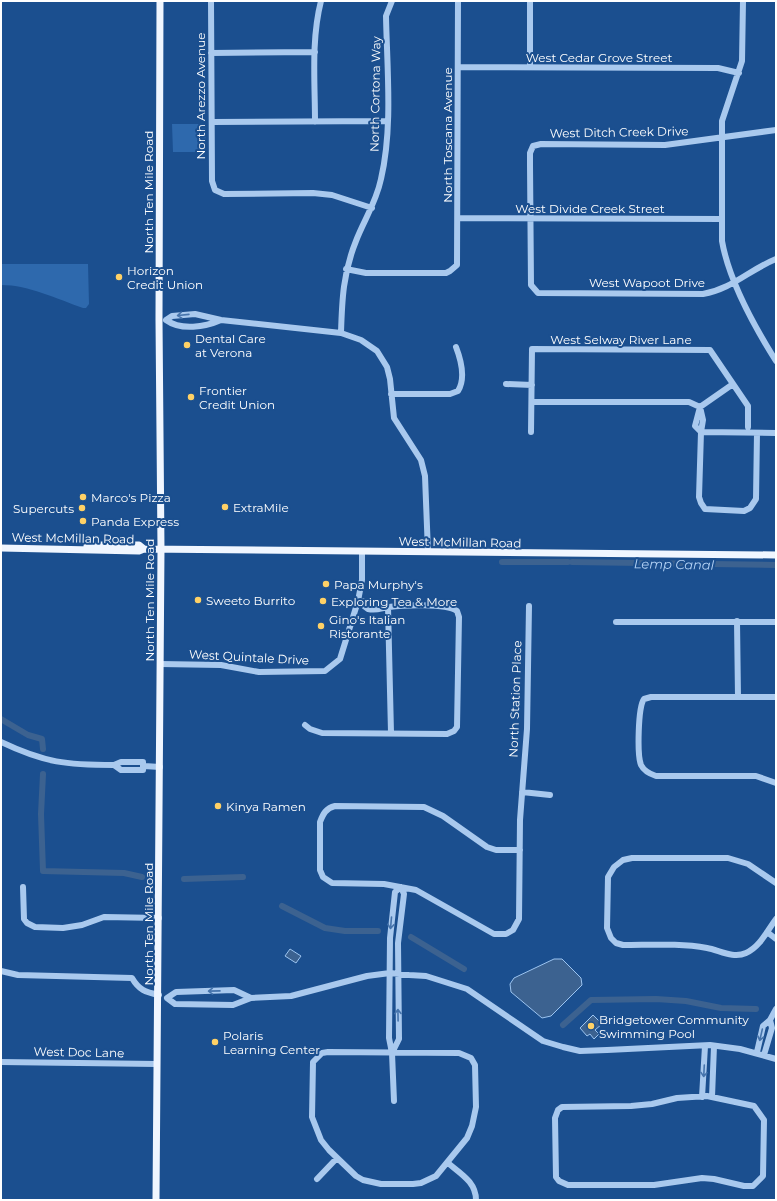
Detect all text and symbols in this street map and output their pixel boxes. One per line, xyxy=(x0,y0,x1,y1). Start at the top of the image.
street label: North Arezzo Avenue xyxy=(193,33,208,159)
street label: North Cortona Way xyxy=(366,36,384,152)
street label: West Cedar Grove Street xyxy=(526,50,672,65)
street label: North Toscana Avenue xyxy=(440,67,455,203)
street label: West Ditch Creek Drive xyxy=(549,123,689,141)
street label: North Ten Mile Road xyxy=(141,131,156,253)
street label: West Divide Creek Street xyxy=(515,201,665,216)
place label: Horizon Credit Union xyxy=(127,263,203,292)
marker: Horizon Credit Union xyxy=(114,272,124,282)
street label: West Wapoot Drive xyxy=(589,275,705,290)
one-way arrow xyxy=(177,311,190,318)
place label: Dental Care at Verona xyxy=(195,331,266,360)
street label: West Selway River Lane xyxy=(550,332,692,347)
marker: Dental Care at Verona xyxy=(182,340,192,350)
place label: Frontier Credit Union xyxy=(199,383,275,412)
marker: Frontier Credit Union xyxy=(186,392,196,402)
place label: Marco's Pizza xyxy=(91,490,171,505)
marker: Marco's Pizza xyxy=(78,492,88,502)
place label: ExtraMile xyxy=(233,500,289,515)
place label: Supercuts xyxy=(13,501,74,516)
marker: ExtraMile xyxy=(220,502,230,512)
marker: Supercuts xyxy=(77,503,87,513)
place label: Panda Express xyxy=(91,514,179,529)
marker: Panda Express xyxy=(78,516,88,526)
street label: West McMillan Road xyxy=(11,529,135,547)
street label: West McMillan Road xyxy=(398,533,522,551)
street label: North Ten Mile Road xyxy=(142,539,157,661)
water label: Lemp Canal xyxy=(634,555,715,573)
place label: Papa Murphy's xyxy=(334,577,423,592)
marker: Papa Murphy's xyxy=(321,579,331,589)
place label: Sweeto Burrito xyxy=(206,593,295,608)
place label: Exploring Tea & More xyxy=(331,594,457,609)
marker: Sweeto Burrito xyxy=(193,595,203,605)
marker: Exploring Tea & More xyxy=(318,596,328,606)
place label: Gino's Italian Ristorante xyxy=(329,612,405,641)
marker: Gino's Italian Ristorante xyxy=(316,621,326,631)
street label: North Station Place xyxy=(505,640,525,758)
street label: West Quintale Drive xyxy=(189,646,309,668)
place label: Kinya Ramen xyxy=(226,799,306,814)
marker: Kinya Ramen xyxy=(213,801,223,811)
street label: North Ten Mile Road xyxy=(141,863,156,985)
one-way arrow xyxy=(387,916,394,929)
one-way arrow xyxy=(208,987,221,995)
one-way arrow xyxy=(395,1009,402,1022)
place label: Bridgetower Community Swimming Pool xyxy=(599,1012,749,1041)
marker: Bridgetower Community Swimming Pool xyxy=(586,1021,596,1031)
place label: Polaris Learning Center xyxy=(223,1028,320,1057)
one-way arrow xyxy=(756,1028,764,1041)
marker: Polaris Learning Center xyxy=(210,1037,220,1047)
street label: West Doc Lane xyxy=(34,1044,124,1060)
one-way arrow xyxy=(700,1064,707,1077)

